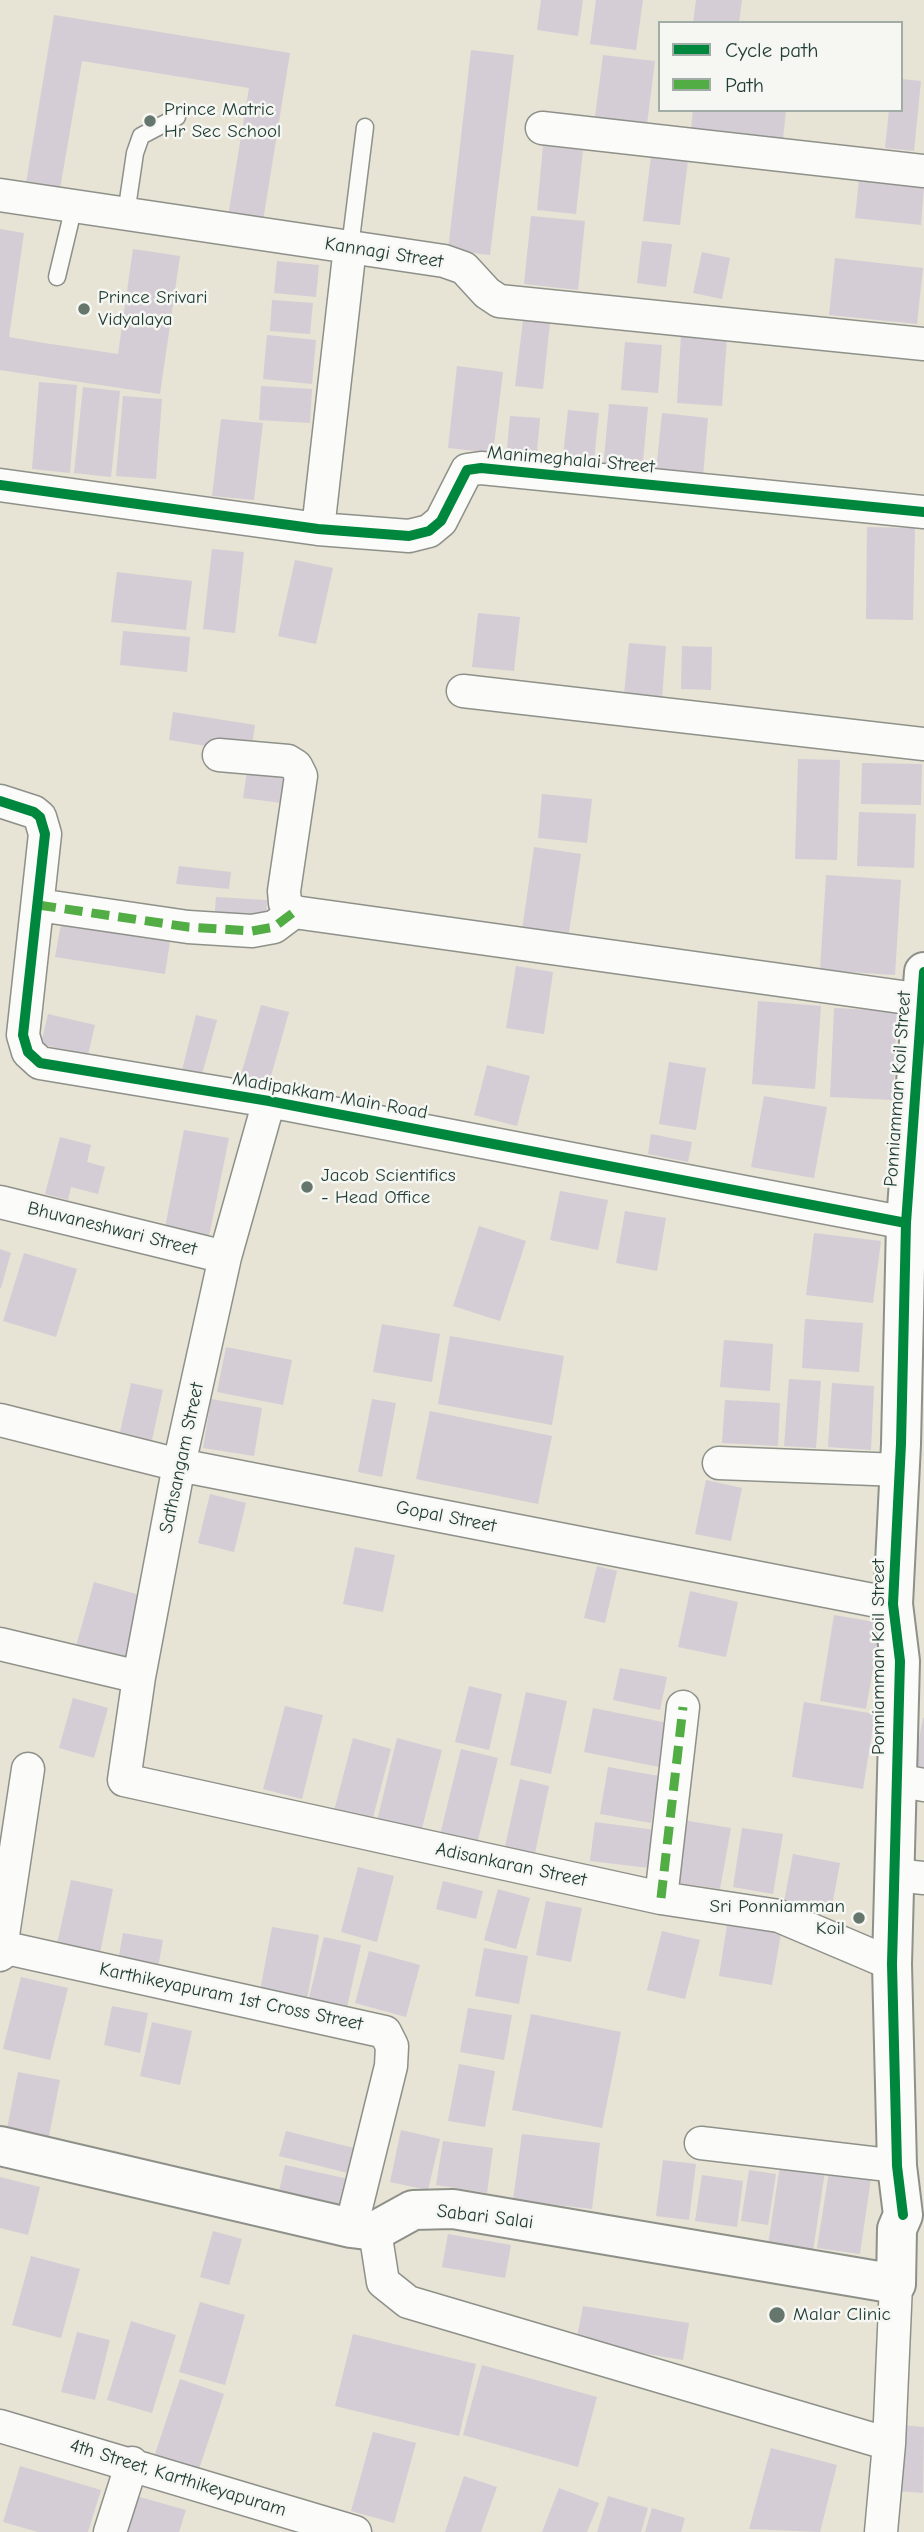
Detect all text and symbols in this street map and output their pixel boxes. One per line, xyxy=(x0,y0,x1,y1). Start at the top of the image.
legend xyxy=(658,21,903,112)
text: Cycle path xyxy=(725,38,818,62)
text: Path xyxy=(725,73,764,97)
place label: Prince Matric Hr Sec School xyxy=(164,99,281,143)
marker: Prince Matric Hr Sec School xyxy=(142,113,158,129)
street label: Kannagi Street xyxy=(323,232,445,274)
place label: Prince Srivari Vidyalaya xyxy=(98,287,208,331)
marker: Prince Srivari Vidyalaya xyxy=(76,301,92,317)
street label: Manimeghalai Street xyxy=(486,441,656,479)
street label: Ponniamman Koil Street xyxy=(880,990,916,1188)
street label: Madipakkam Main Road xyxy=(231,1068,429,1124)
place label: Jacob Scientifics - Head Office xyxy=(321,1165,456,1209)
marker: Jacob Scientifics - Head Office xyxy=(299,1179,315,1195)
street label: Bhuvaneshwari Street xyxy=(25,1197,199,1261)
street label: Sathsangam Street xyxy=(155,1381,209,1535)
street label: Gopal Street xyxy=(394,1496,498,1538)
street label: Ponniamman Koil Street xyxy=(868,1559,890,1755)
street label: Adisankaran Street xyxy=(434,1838,588,1892)
place label: Sri Ponniamman Koil xyxy=(710,1896,845,1940)
marker: Sri Ponniamman Koil xyxy=(851,1910,867,1926)
street label: Karthikeyapuram 1st Cross Street xyxy=(97,1958,365,2036)
street label: Sabari Salai xyxy=(435,2200,535,2234)
place label: Malar Clinic xyxy=(793,2304,891,2326)
marker: Malar Clinic xyxy=(767,2305,787,2325)
street label: 4th Street, Karthikeyapuram xyxy=(67,2434,289,2522)

